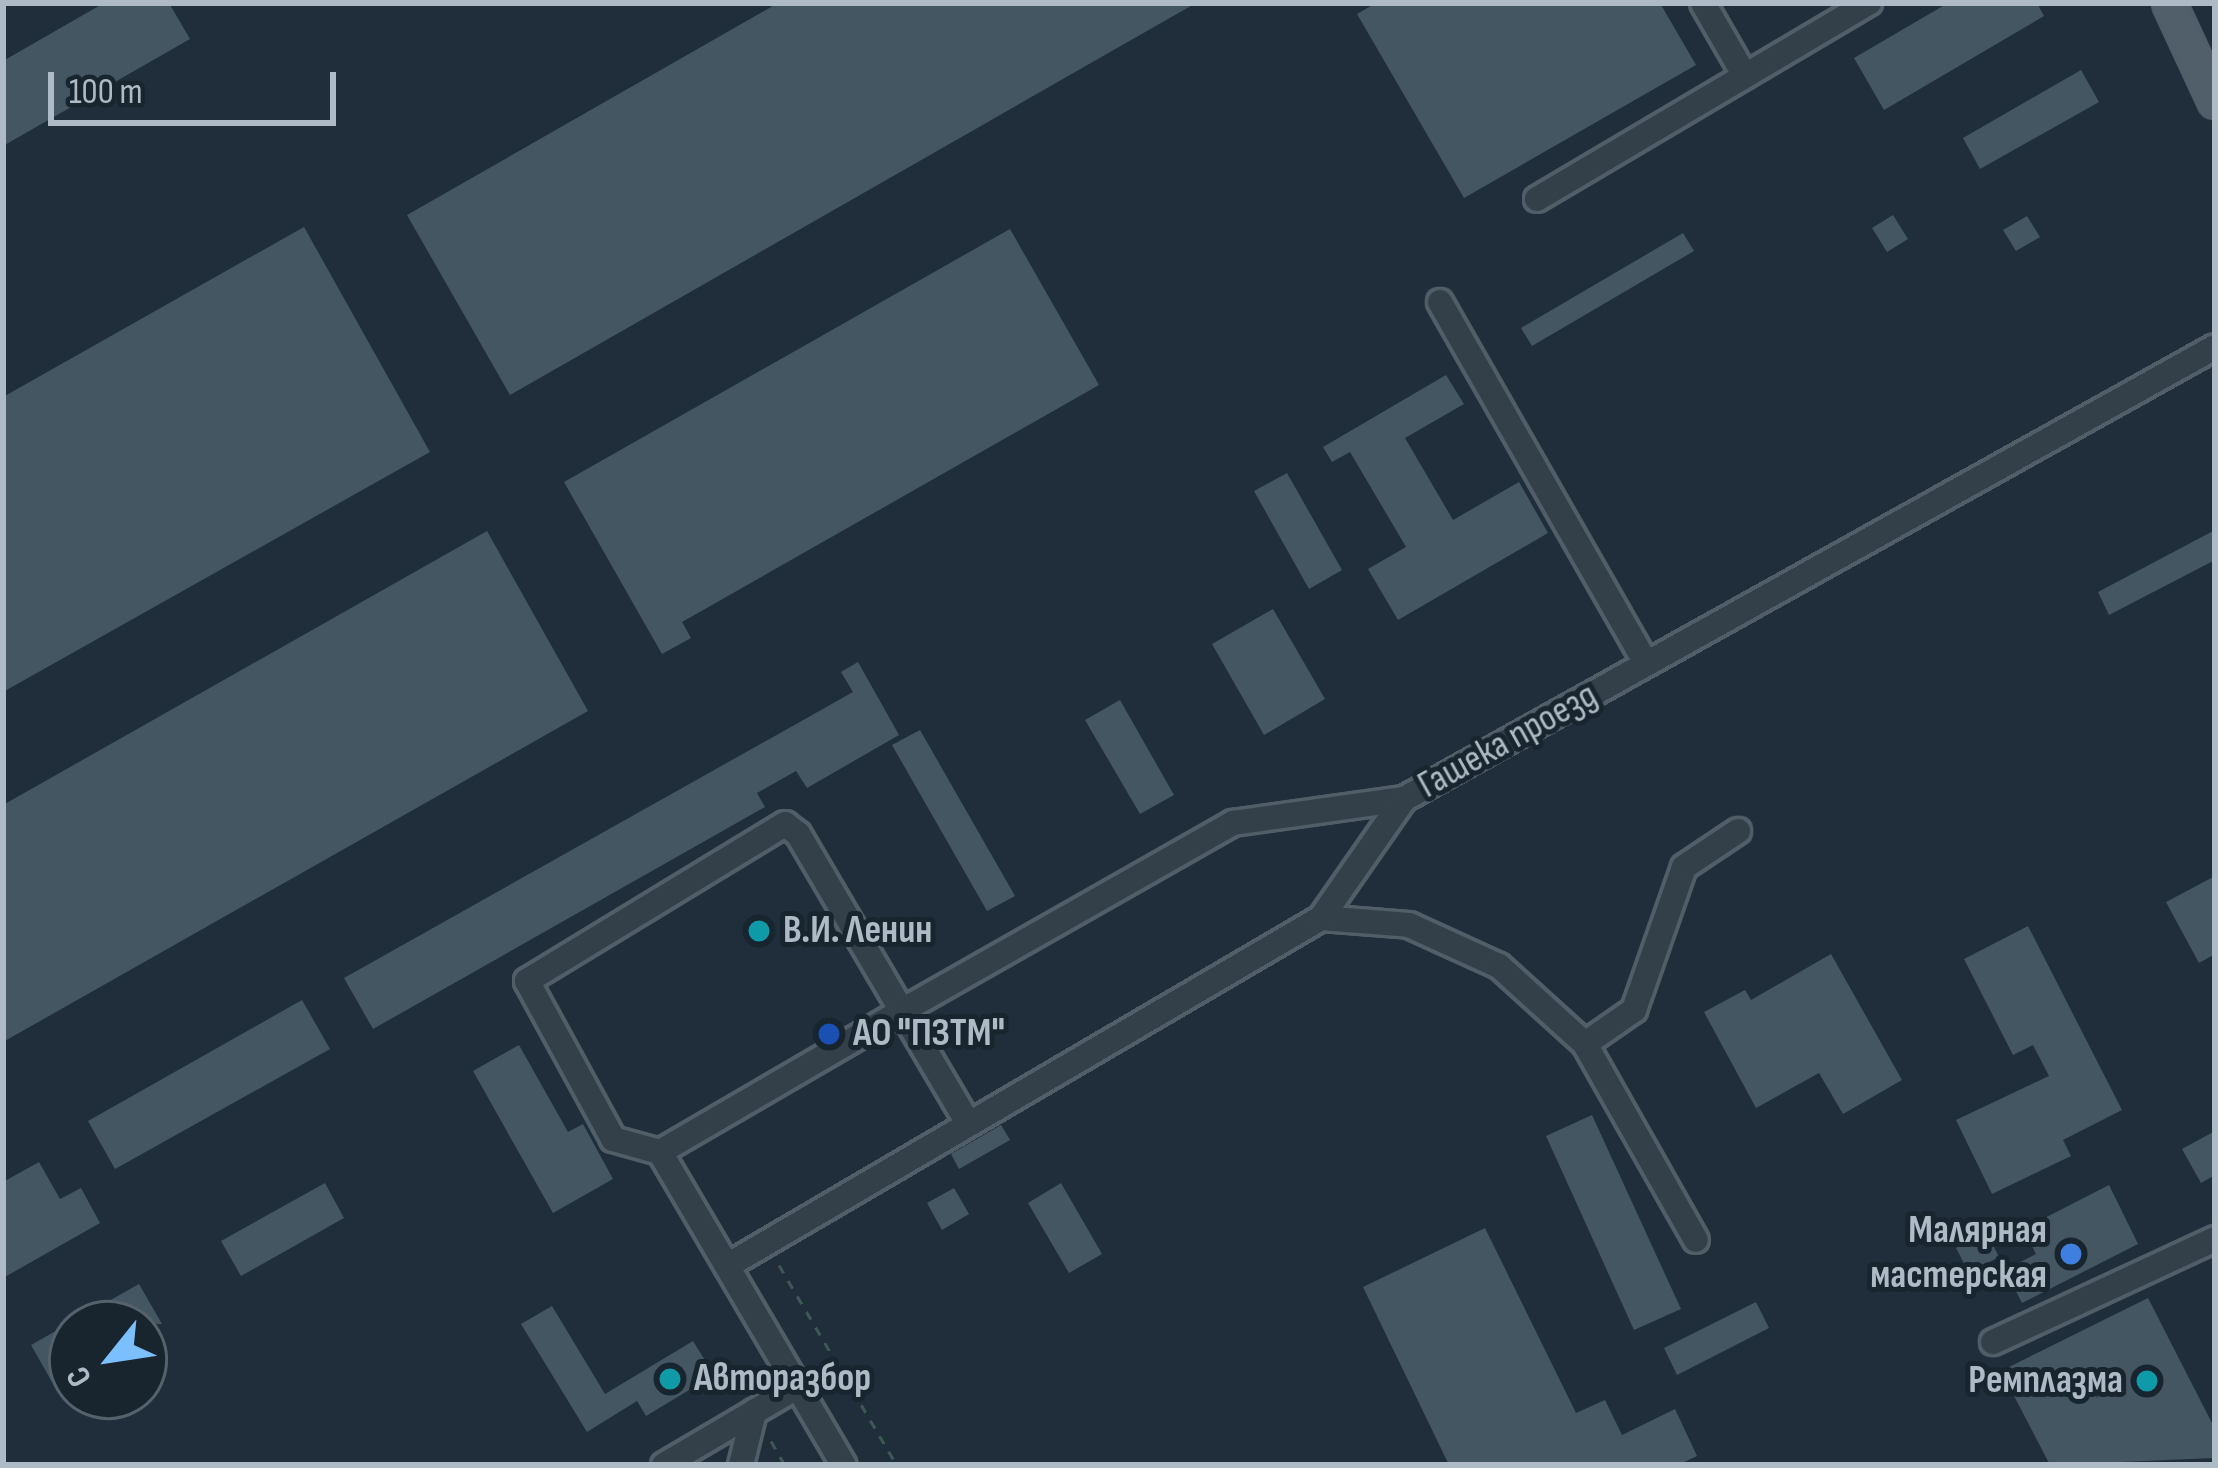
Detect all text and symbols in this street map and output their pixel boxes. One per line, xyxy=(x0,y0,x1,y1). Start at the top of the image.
scale bar xyxy=(54,48,342,122)
text: 100 m xyxy=(69,71,143,114)
street label: Гашека проезд xyxy=(1410,673,1606,809)
place label: В.И. Ленин xyxy=(783,908,932,954)
marker: В.И. Ленин xyxy=(746,918,772,944)
place label: АО "ПЗТМ" xyxy=(853,1011,1005,1057)
marker: АО "ПЗТМ" xyxy=(816,1021,842,1047)
place label: Малярная мастерская xyxy=(1870,1209,2047,1300)
marker: Малярная мастерская xyxy=(2058,1241,2084,1267)
north arrow xyxy=(48,1300,168,1420)
place label: Авторазбор xyxy=(694,1356,871,1402)
place label: Ремплазма xyxy=(1968,1358,2123,1404)
text: С xyxy=(58,1359,101,1394)
marker: Авторазбор xyxy=(657,1366,683,1392)
marker: Ремплазма xyxy=(2134,1368,2160,1394)

